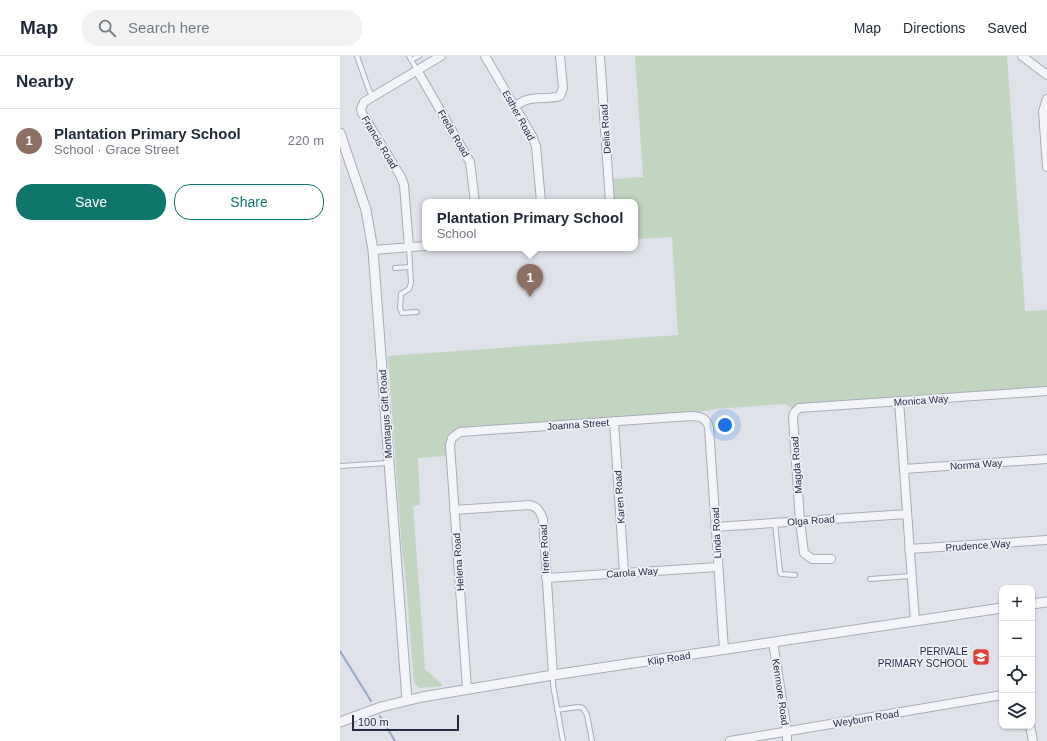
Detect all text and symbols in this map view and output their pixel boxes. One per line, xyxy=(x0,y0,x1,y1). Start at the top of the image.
search box xyxy=(82,10,362,46)
text: Map xyxy=(20,17,58,38)
icon: search xyxy=(96,17,118,39)
text: Search here xyxy=(128,19,210,36)
text: Map xyxy=(854,20,881,36)
text: Directions xyxy=(903,20,965,36)
text: Saved xyxy=(987,20,1027,36)
text: Nearby xyxy=(16,72,74,91)
street label: Esther Road xyxy=(500,88,537,142)
street label: Delia Road xyxy=(598,104,613,154)
street label: Freda Road xyxy=(436,108,472,159)
street label: Francis Road xyxy=(360,114,400,171)
text: Plantation Primary School xyxy=(54,125,241,142)
text: 1 xyxy=(25,133,33,148)
text: 220 m xyxy=(288,133,324,148)
text: School · Grace Street xyxy=(54,142,179,157)
button: Save xyxy=(16,184,166,220)
button: Share xyxy=(174,184,324,220)
popup xyxy=(422,199,638,251)
text: Plantation Primary School xyxy=(437,209,623,226)
text: School xyxy=(437,226,476,241)
pin: 1 xyxy=(517,264,543,297)
street label: Montagus Gift Road xyxy=(377,369,394,459)
street label: Monica Way xyxy=(893,393,949,408)
your location xyxy=(715,415,735,435)
street label: Joanna Street xyxy=(547,417,610,432)
street label: Magda Road xyxy=(789,436,804,494)
street label: Norma Way xyxy=(950,457,1003,472)
street label: Karen Road xyxy=(612,470,627,524)
street label: Linda Road xyxy=(710,507,723,559)
street label: Olga Road xyxy=(787,513,835,528)
street label: Irene Road xyxy=(538,524,551,574)
street label: Helena Road xyxy=(451,532,466,591)
street label: Prudence Way xyxy=(945,538,1011,553)
street label: Carola Way xyxy=(606,565,658,580)
map controls xyxy=(999,585,1035,729)
button: + xyxy=(999,585,1035,621)
button: − xyxy=(999,621,1035,657)
place label: PERIVALE PRIMARY SCHOOL xyxy=(878,646,968,669)
school or university icon: PERIVALE PRIMARY SCHOOL xyxy=(971,647,991,667)
street label: Klip Road xyxy=(647,650,691,667)
button: locate xyxy=(999,657,1035,693)
street label: Kenmore Road xyxy=(770,658,791,726)
button: layers xyxy=(999,693,1035,729)
street label: Weyburn Road xyxy=(832,708,900,729)
scale bar xyxy=(352,713,459,732)
text: 100 m xyxy=(358,716,389,728)

